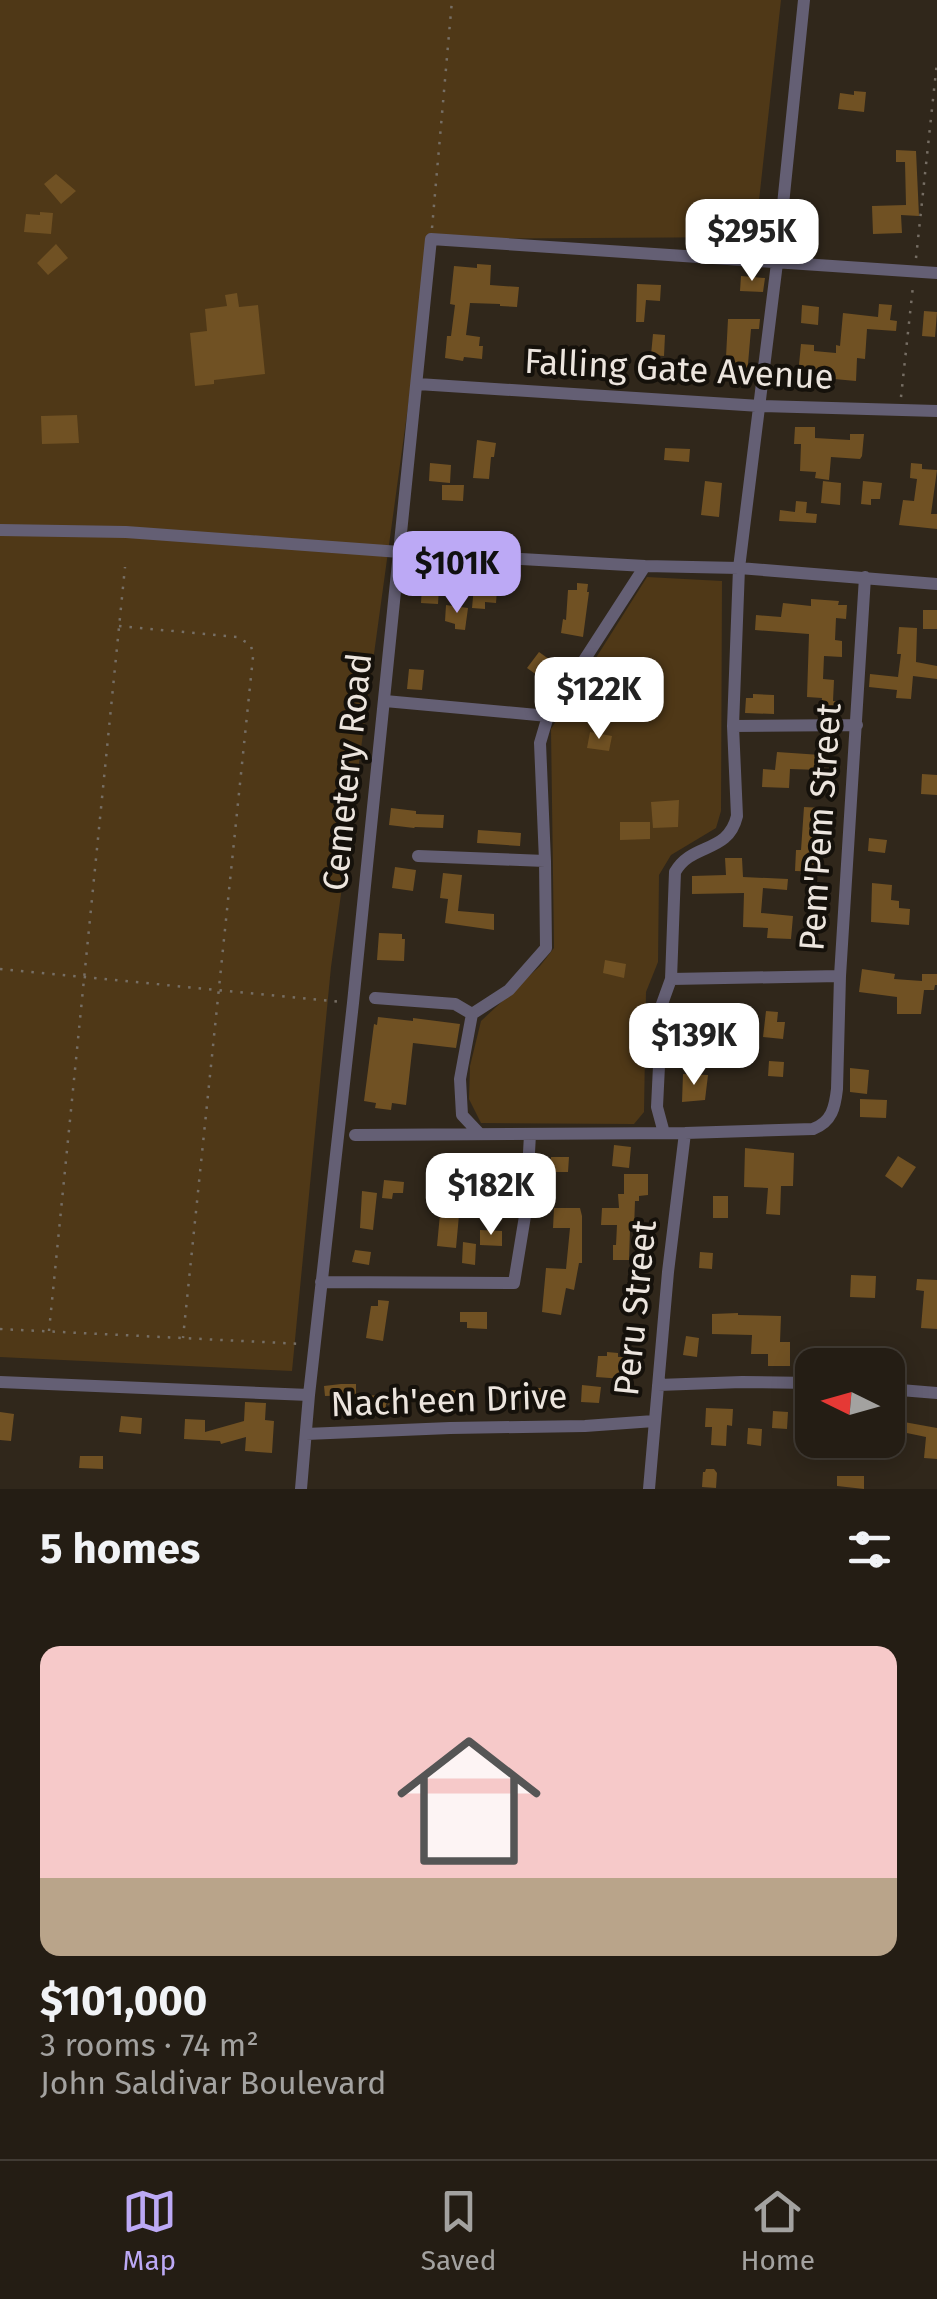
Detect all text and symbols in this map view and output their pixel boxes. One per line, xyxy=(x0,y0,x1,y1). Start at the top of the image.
pin: $295K xyxy=(682,199,822,284)
text: $295K xyxy=(708,212,796,250)
street label: Falling Gate Avenue xyxy=(523,340,835,398)
pin: $101K xyxy=(387,531,527,616)
text: $101K xyxy=(415,544,499,582)
street label: Cemetery Road xyxy=(314,651,380,893)
pin: $122K xyxy=(529,657,669,742)
text: $122K xyxy=(557,670,641,708)
street label: Pem'Pem Street xyxy=(790,701,850,952)
pin: $139K xyxy=(624,1003,764,1088)
text: $139K xyxy=(651,1016,737,1054)
pin: $182K xyxy=(421,1153,561,1238)
text: $182K xyxy=(448,1166,534,1204)
street label: Peru Street xyxy=(605,1218,665,1398)
north arrow xyxy=(795,1348,905,1458)
map controls xyxy=(795,1348,905,1458)
street label: Nach'een Drive xyxy=(330,1375,568,1425)
icon: filters xyxy=(842,1522,897,1577)
text: 5 homes xyxy=(40,1524,200,1574)
icon: home xyxy=(379,1711,559,1891)
text: $101,000 xyxy=(40,1976,207,2026)
text: 3 rooms · 74 m² xyxy=(40,2026,259,2064)
text: John Saldivar Boulevard xyxy=(40,2064,386,2102)
tab: Map xyxy=(122,2184,177,2277)
tab: Saved xyxy=(421,2184,497,2277)
tab: Home xyxy=(740,2184,815,2277)

